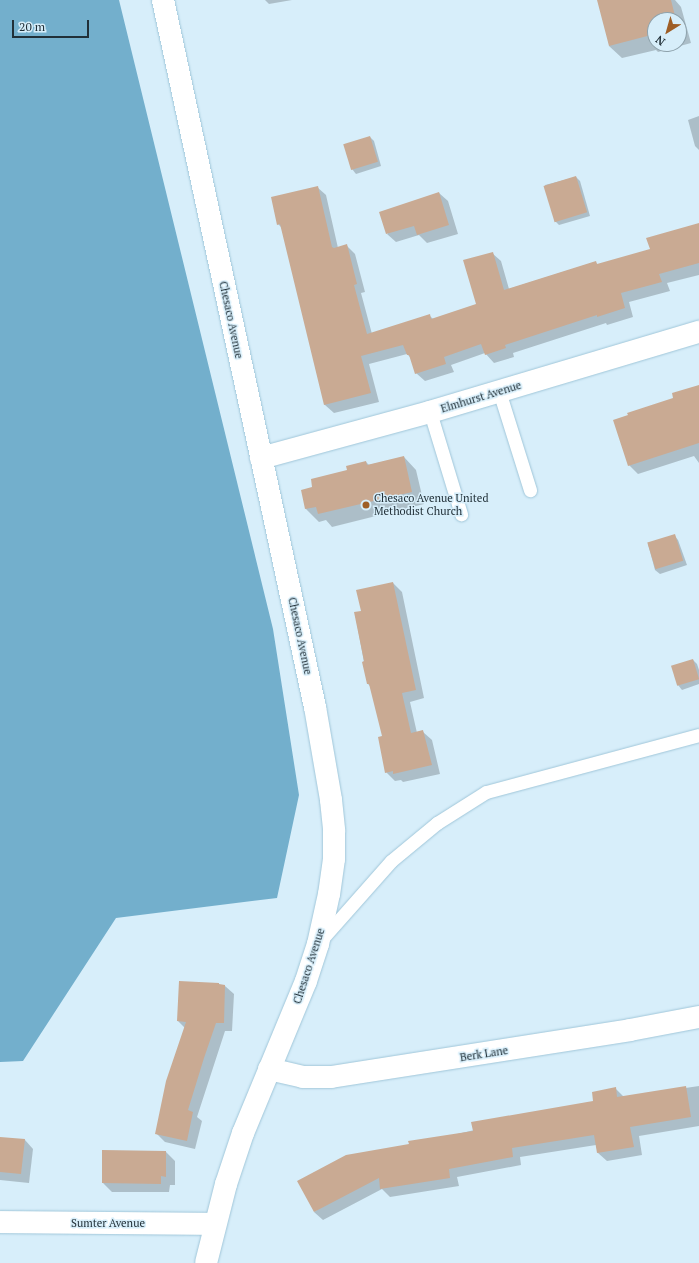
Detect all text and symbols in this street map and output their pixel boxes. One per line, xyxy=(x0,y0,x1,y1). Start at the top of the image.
scale bar xyxy=(14,12,91,38)
north arrow xyxy=(647,12,687,52)
text: 20 m xyxy=(19,19,45,34)
text: N xyxy=(653,33,668,49)
street label: Chesaco Avenue xyxy=(216,280,246,360)
street label: Elmhurst Avenue xyxy=(439,378,523,416)
place label: Chesaco Avenue United Methodist Church xyxy=(374,492,489,518)
marker: Chesaco Avenue United Methodist Church xyxy=(361,500,371,510)
street label: Chesaco Avenue xyxy=(285,596,315,676)
street label: Chesaco Avenue xyxy=(291,926,327,1006)
street label: Berk Lane xyxy=(459,1044,509,1064)
street label: Sumter Avenue xyxy=(71,1216,145,1230)

